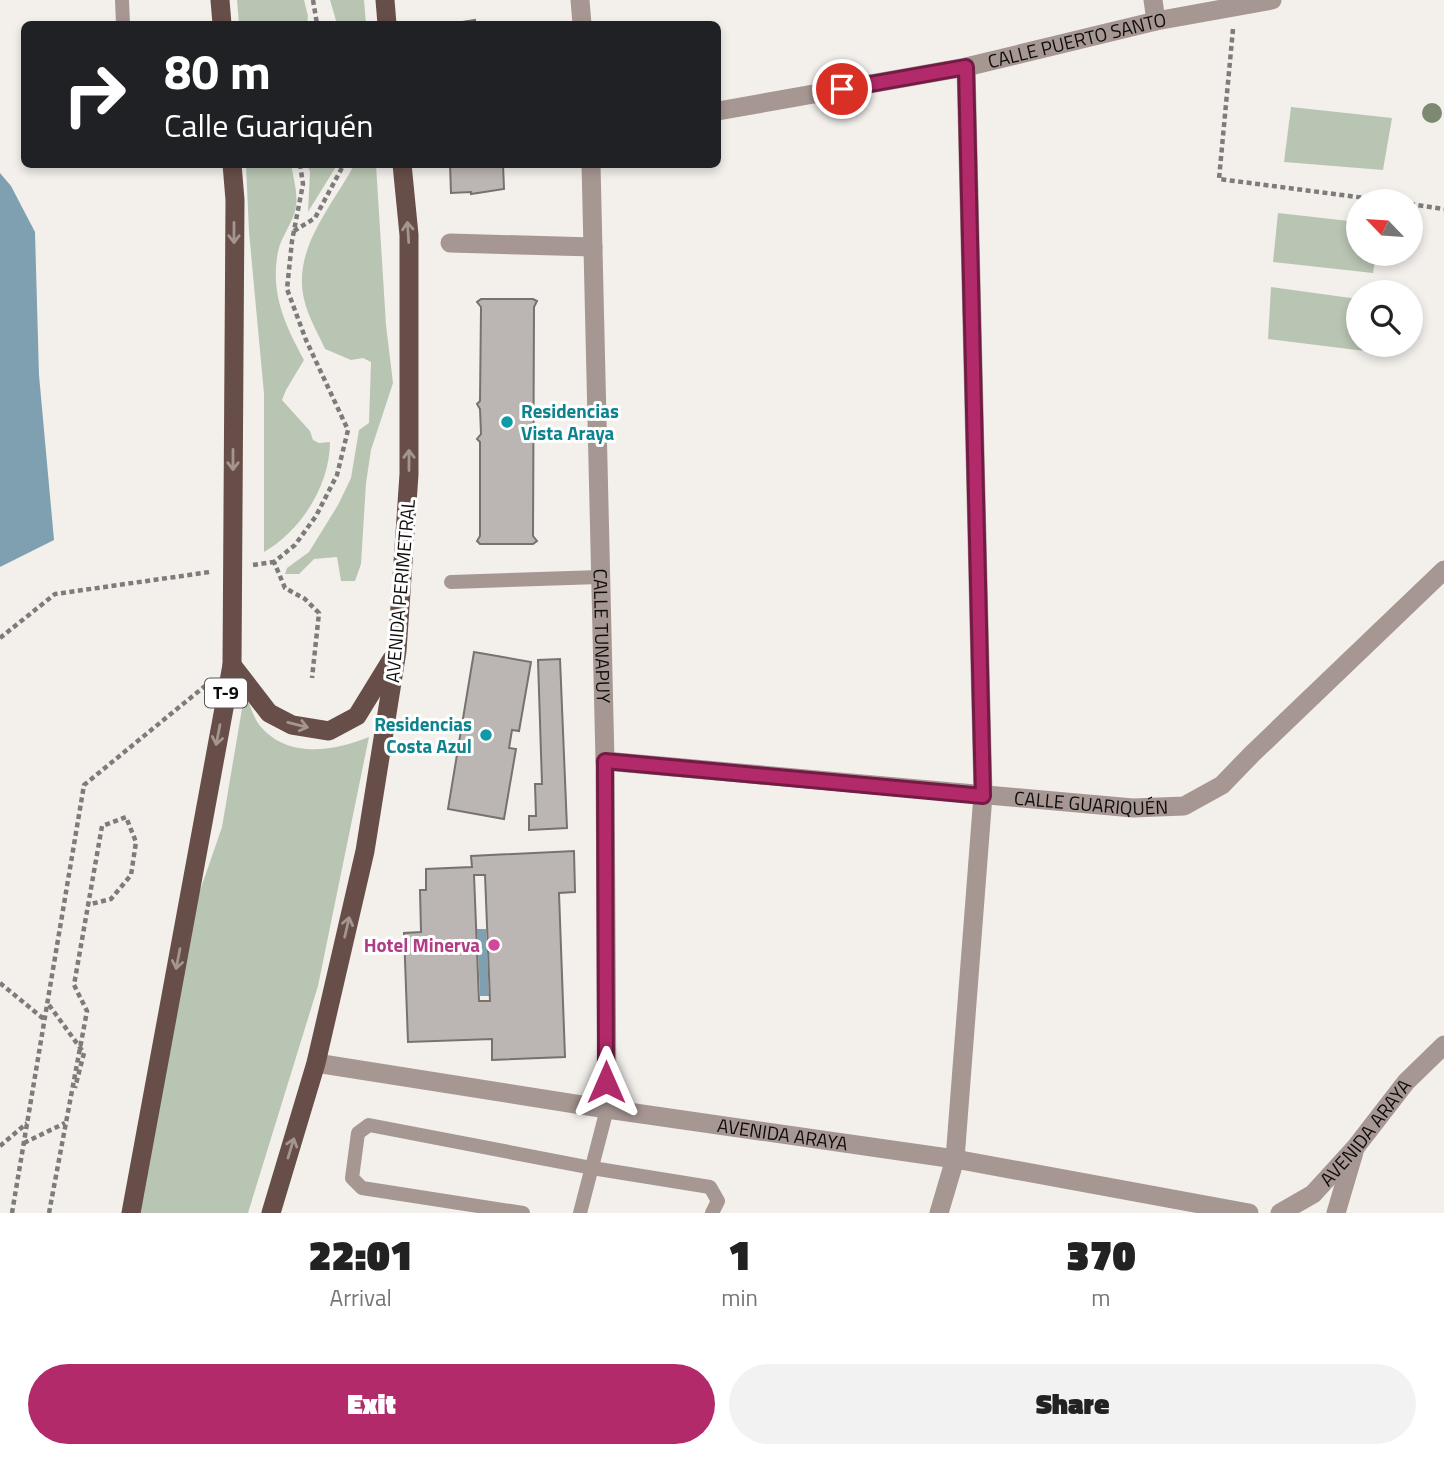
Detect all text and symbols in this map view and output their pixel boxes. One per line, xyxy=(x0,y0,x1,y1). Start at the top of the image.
street label: CALLE PUERTO SANTO xyxy=(984,4,1168,75)
text: 80 m xyxy=(164,33,271,108)
icon: right xyxy=(49,49,140,140)
pin xyxy=(812,59,872,119)
icon: arrive xyxy=(823,70,861,108)
text: Calle Guariquén xyxy=(164,101,373,149)
north arrow xyxy=(1346,189,1423,266)
map controls xyxy=(1346,189,1423,357)
one-way arrow xyxy=(227,221,241,244)
one-way arrow xyxy=(401,222,414,244)
button: search xyxy=(1346,280,1423,357)
place label: Residencias Vista Araya xyxy=(521,396,619,447)
marker: Residencias Vista Araya xyxy=(499,414,515,430)
one-way arrow xyxy=(226,448,240,471)
one-way arrow xyxy=(402,449,416,472)
street label: AVENIDA PERIMETRAL xyxy=(377,498,422,684)
street label: CALLE TUNAPUY xyxy=(586,568,619,704)
road number: T-9 xyxy=(205,678,247,708)
place label: Residencias Costa Azul xyxy=(374,709,472,760)
one-way arrow xyxy=(286,719,309,732)
one-way arrow xyxy=(210,723,224,746)
marker: Residencias Costa Azul xyxy=(478,727,494,743)
street label: CALLE GUARIQUÉN xyxy=(1013,782,1169,822)
one-way arrow xyxy=(341,916,354,939)
place label: Hotel Minerva xyxy=(364,930,480,959)
marker: Hotel Minerva xyxy=(486,937,502,953)
one-way arrow xyxy=(171,947,185,970)
position arrow xyxy=(569,1045,643,1119)
street label: AVENIDA ARAYA xyxy=(1312,1072,1418,1192)
street label: AVENIDA ARAYA xyxy=(716,1110,850,1157)
one-way arrow xyxy=(285,1137,298,1159)
text: 22:01 xyxy=(308,1222,413,1286)
text: 1 xyxy=(728,1222,751,1286)
text: 370 xyxy=(1066,1222,1136,1286)
text: Arrival xyxy=(329,1280,392,1315)
text: min xyxy=(721,1280,758,1315)
text: m xyxy=(1091,1280,1111,1315)
button: Exit xyxy=(28,1364,715,1444)
button: Share xyxy=(729,1364,1416,1444)

